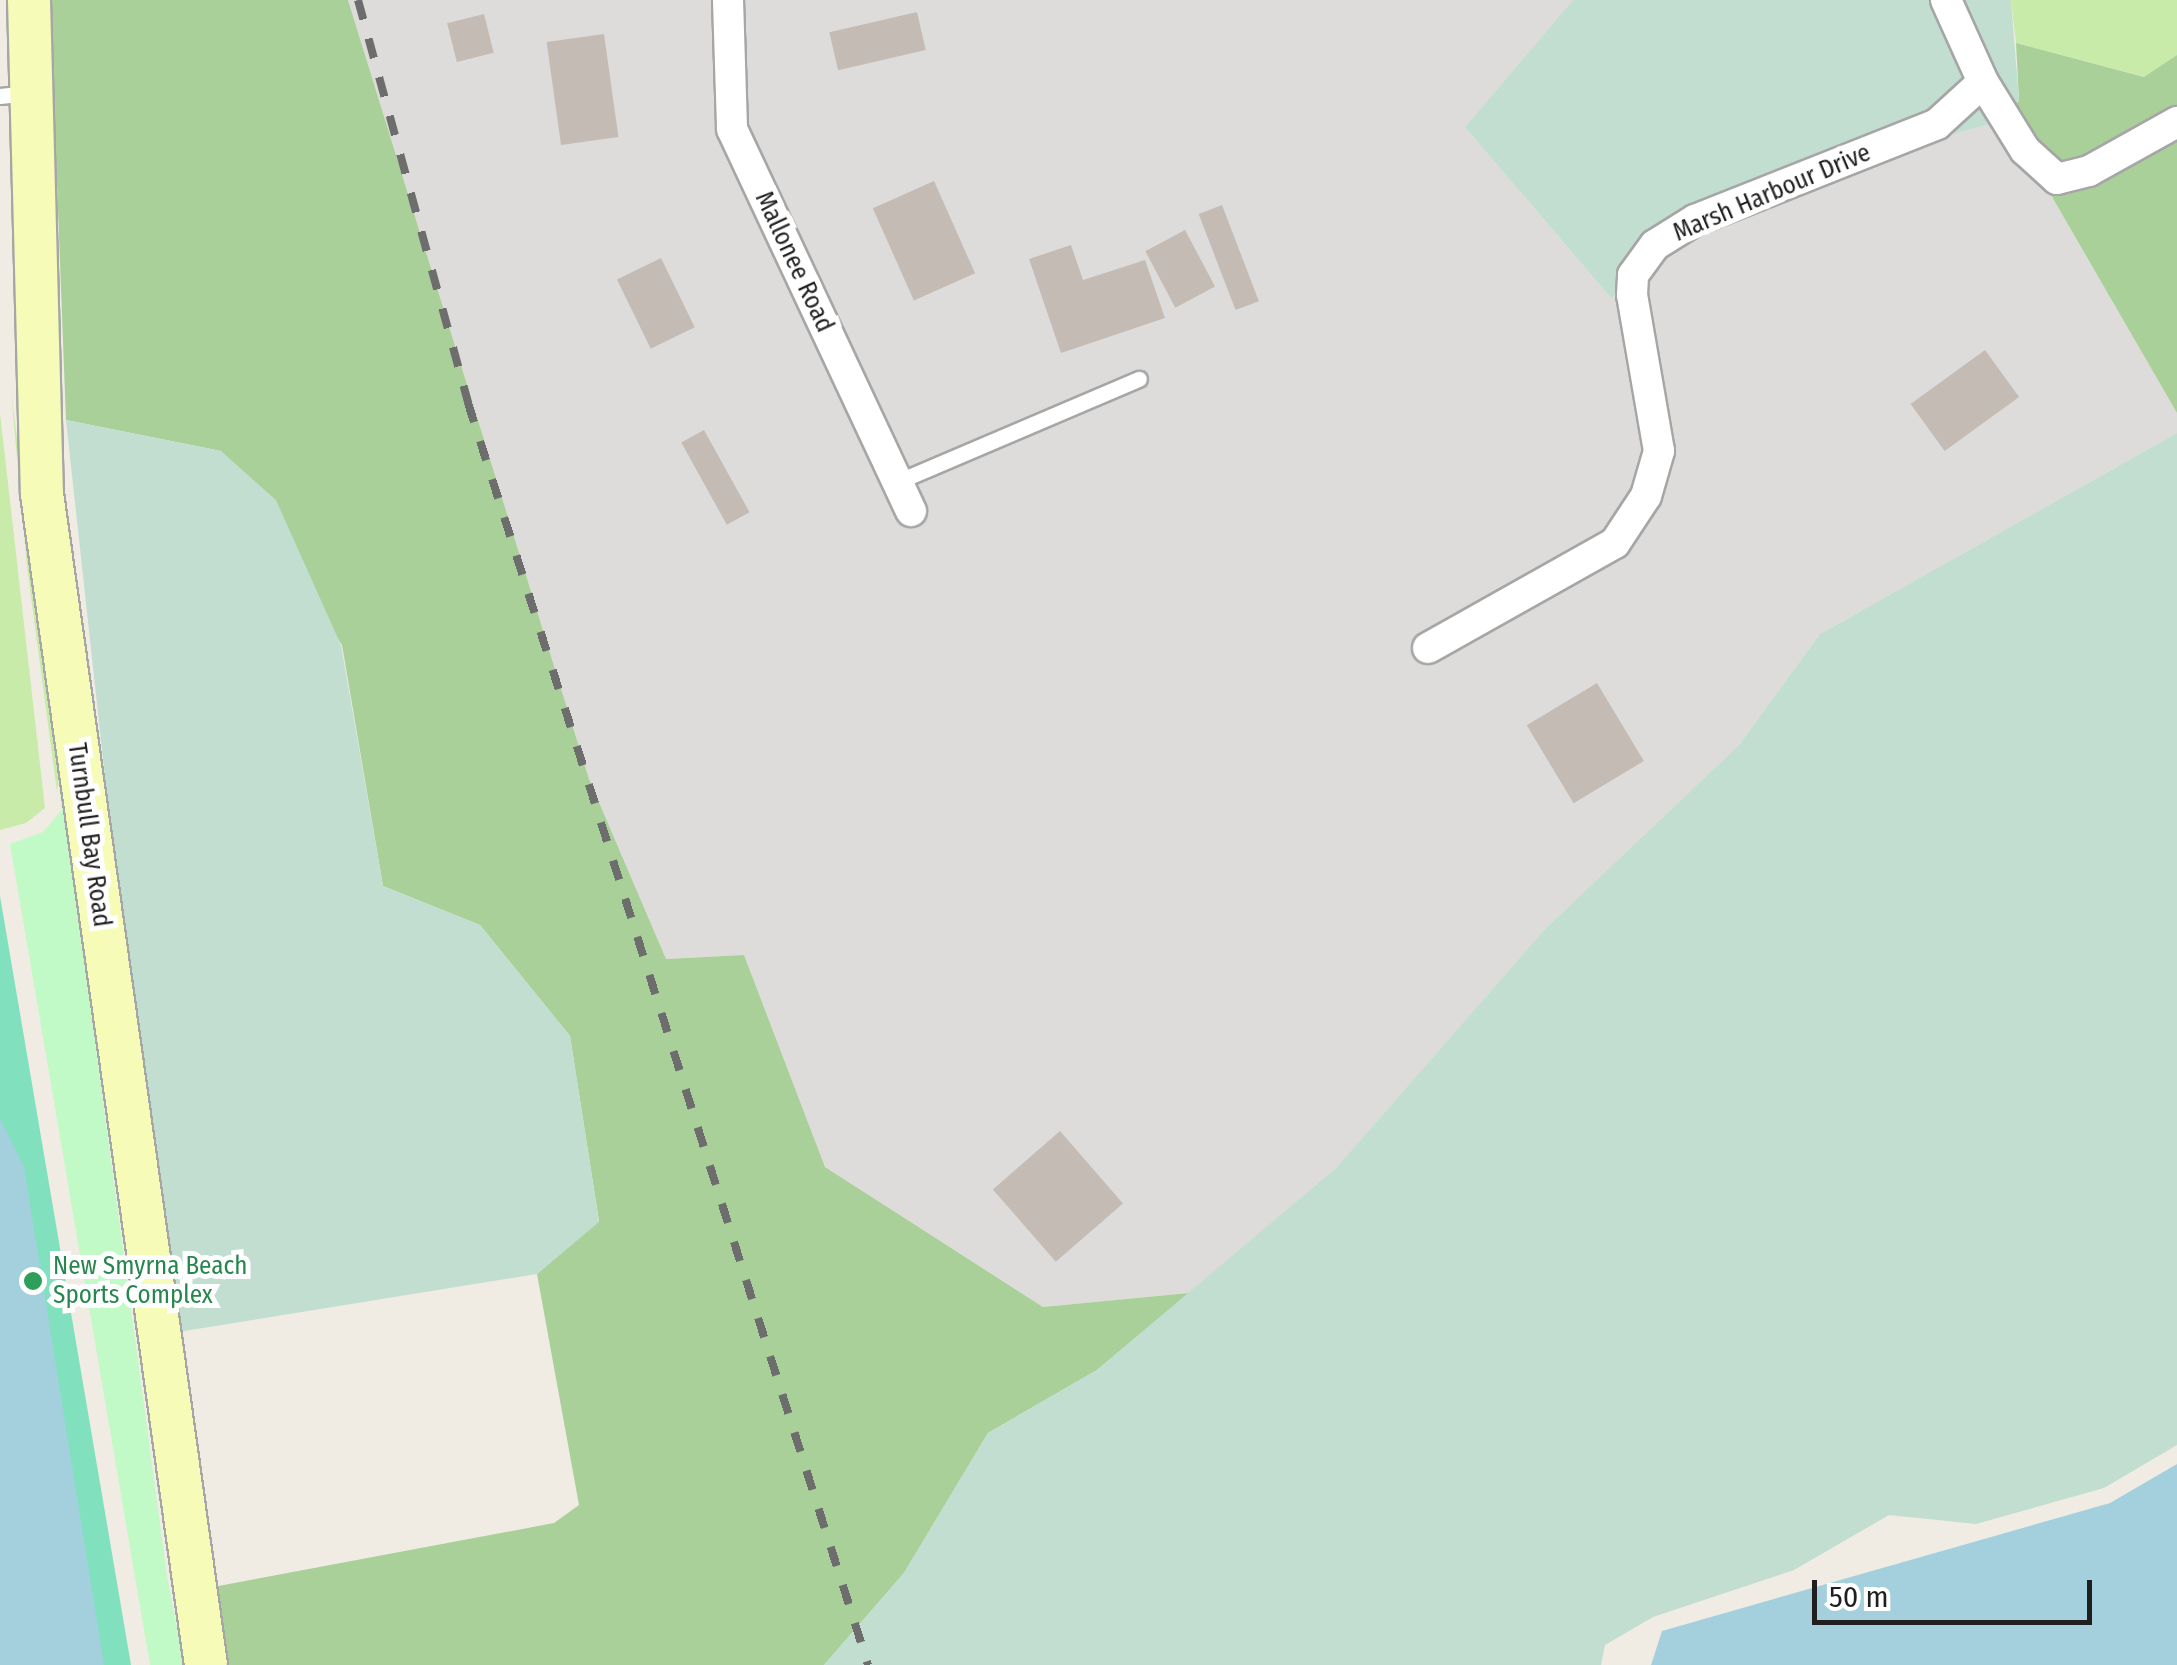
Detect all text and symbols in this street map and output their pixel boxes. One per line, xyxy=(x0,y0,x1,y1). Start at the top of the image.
street label: Marsh Harbour Drive xyxy=(1669,138,1875,248)
street label: Mallonee Road xyxy=(748,187,840,337)
street label: Turnbull Bay Road xyxy=(61,741,117,929)
place label: New Smyrna Beach Sports Complex xyxy=(53,1252,247,1311)
marker: New Smyrna Beach Sports Complex xyxy=(22,1270,44,1292)
scale bar xyxy=(1817,1560,2097,1622)
text: 50 m xyxy=(1829,1579,1889,1615)

